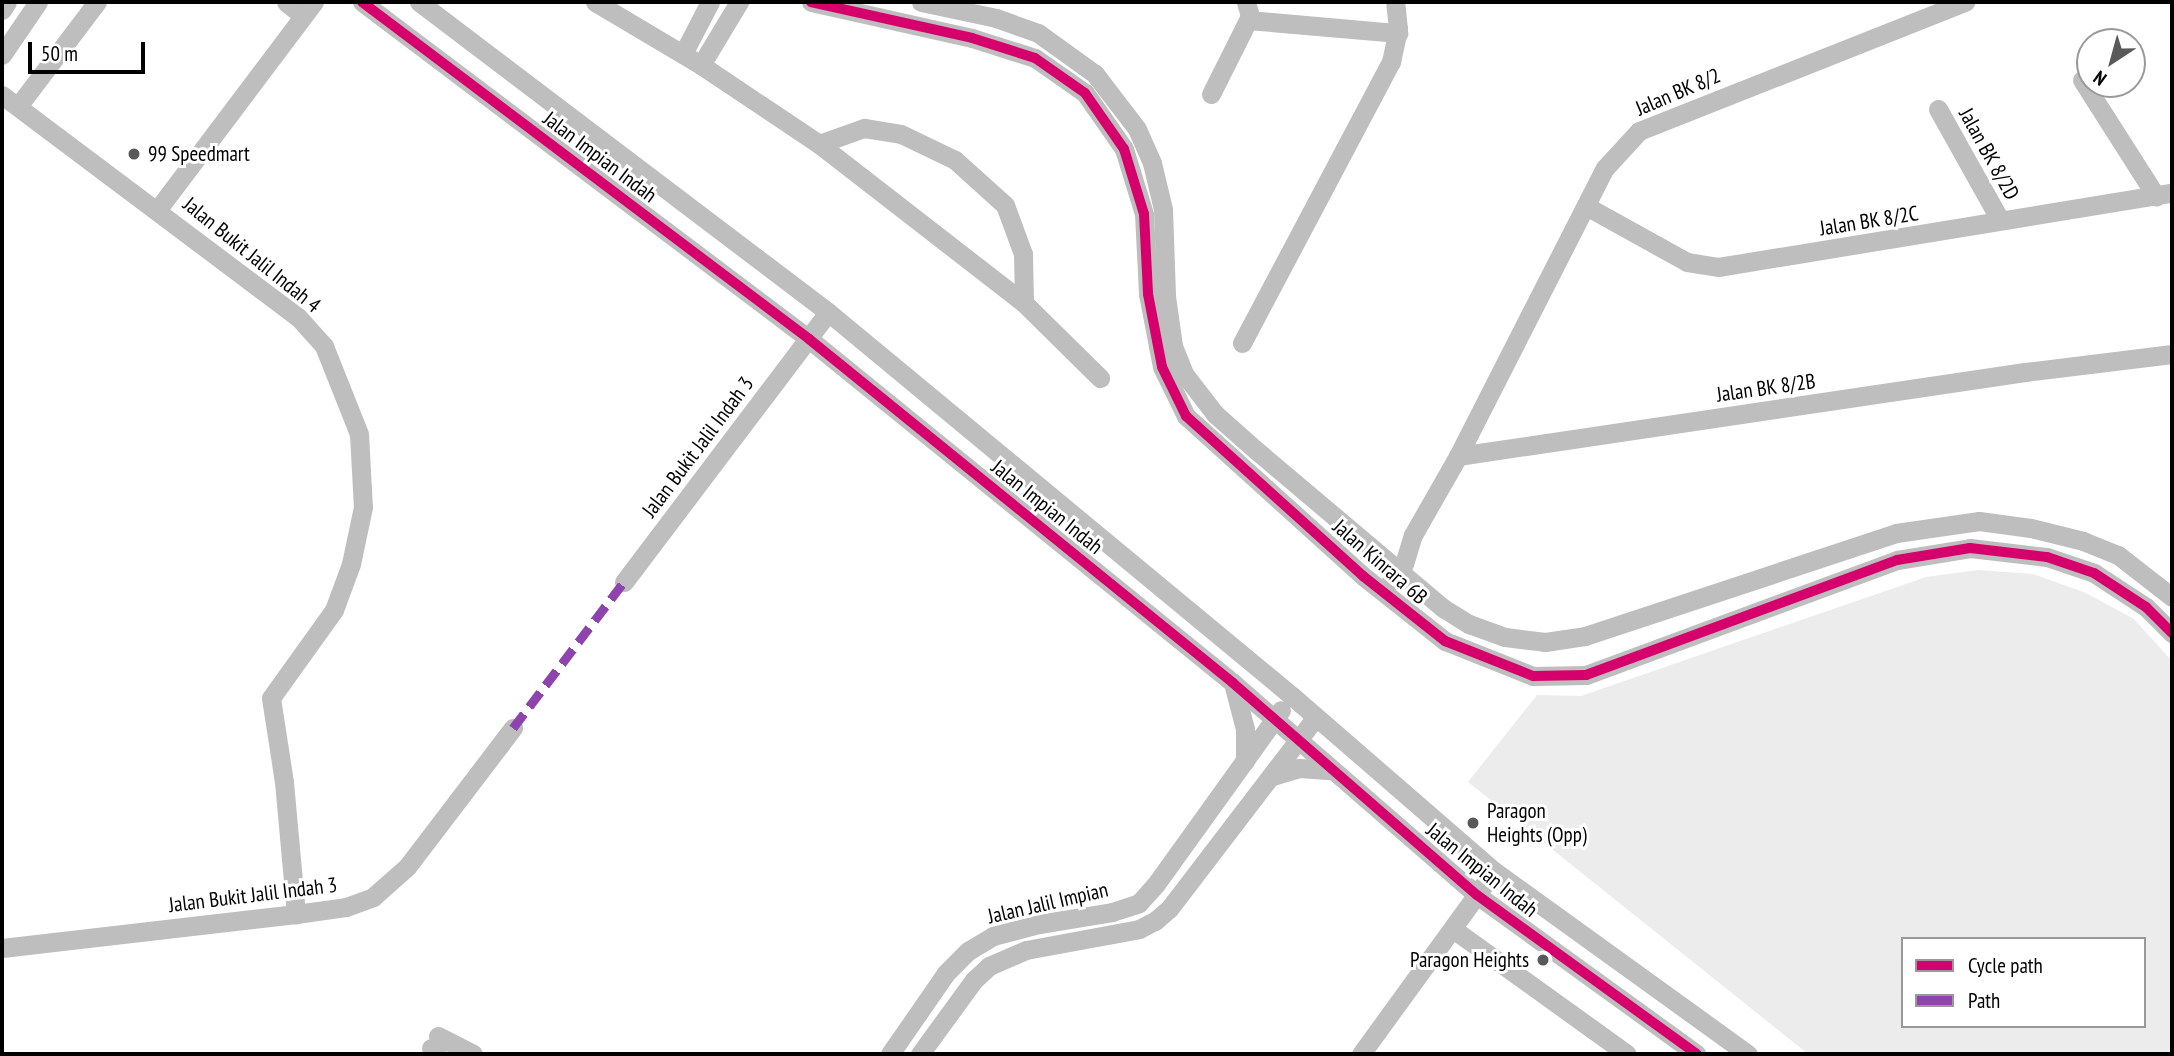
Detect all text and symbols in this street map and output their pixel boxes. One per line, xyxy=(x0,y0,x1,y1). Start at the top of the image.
scale bar xyxy=(32,28,149,72)
north arrow xyxy=(2076,28,2146,98)
text: 50 m xyxy=(41,40,78,67)
street label: Jalan BK 8/2 xyxy=(1632,63,1724,121)
text: N xyxy=(2089,66,2111,91)
street label: Jalan BK 8/2D xyxy=(1953,104,2025,204)
street label: Jalan Impian Indah xyxy=(538,106,662,208)
place label: 99 Speedmart xyxy=(148,141,250,167)
marker: 99 Speedmart xyxy=(126,146,142,162)
street label: Jalan Bukit Jalil Indah 4 xyxy=(178,192,326,318)
street label: Jalan BK 8/2C xyxy=(1818,201,1920,241)
street label: Jalan BK 8/2B xyxy=(1715,369,1817,407)
street label: Jalan Bukit Jalil Indah 3 xyxy=(637,372,759,522)
street label: Jalan Impian Indah xyxy=(986,455,1108,559)
street label: Jalan Kinrara 6B xyxy=(1328,514,1432,610)
place label: Paragon Heights (Opp) xyxy=(1487,798,1587,848)
marker: Paragon Heights (Opp) xyxy=(1465,815,1481,831)
street label: Jalan Impian Indah xyxy=(1421,818,1543,922)
street label: Jalan Bukit Jalil Indah 3 xyxy=(167,872,339,918)
street label: Jalan Jalil Impian xyxy=(985,877,1111,929)
legend xyxy=(1901,937,2146,1028)
place label: Paragon Heights xyxy=(1410,947,1529,973)
marker: Paragon Heights xyxy=(1535,952,1551,968)
text: Cycle path xyxy=(1968,952,2043,979)
text: Path xyxy=(1968,987,2000,1014)

